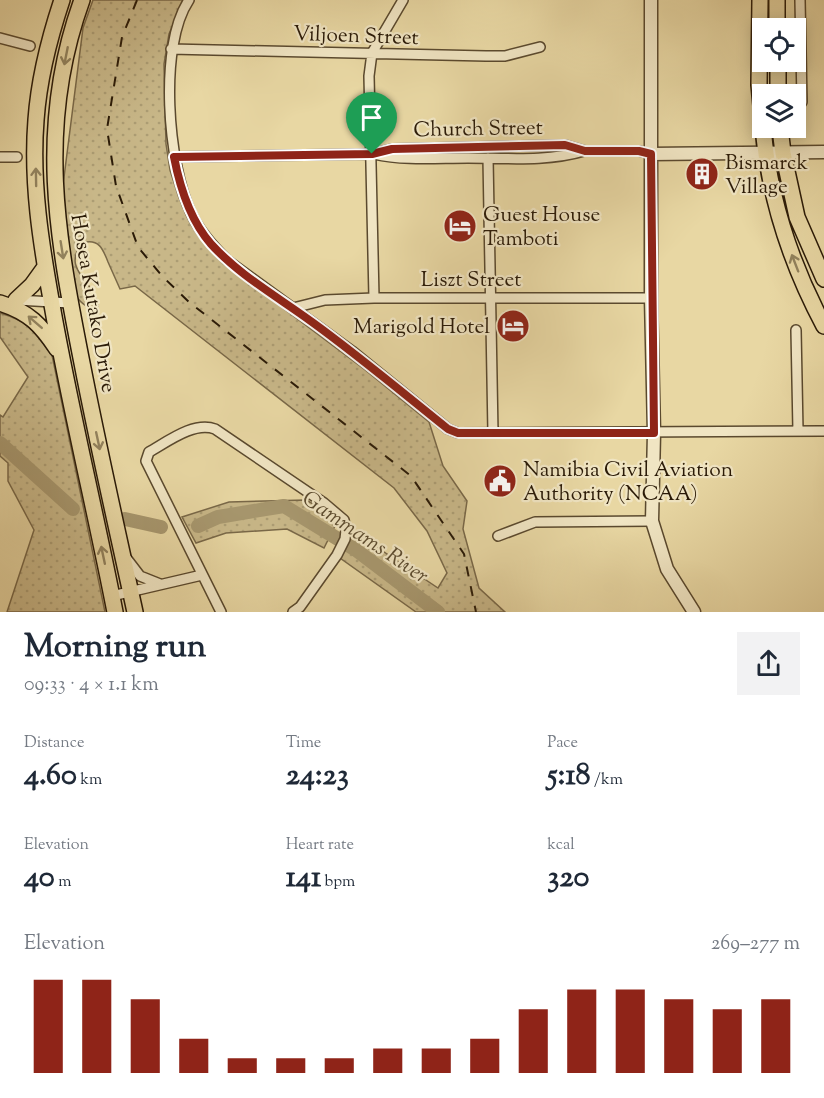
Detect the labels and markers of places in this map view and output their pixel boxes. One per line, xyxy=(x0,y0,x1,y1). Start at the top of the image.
pin xyxy=(346,92,397,154)
place label: Bismarck Village xyxy=(725,149,808,203)
building icon: Bismarck Village xyxy=(684,156,720,192)
place label: Guest House Tamboti xyxy=(483,201,600,255)
hotel icon: Guest House Tamboti xyxy=(442,208,478,244)
hotel icon: Marigold Hotel xyxy=(495,308,531,344)
place label: Marigold Hotel xyxy=(353,313,490,343)
place label: Namibia Civil Aviation Authority (NCAA) xyxy=(523,456,733,510)
public building icon: Namibia Civil Aviation Authority (NCAA) xyxy=(482,463,518,499)

